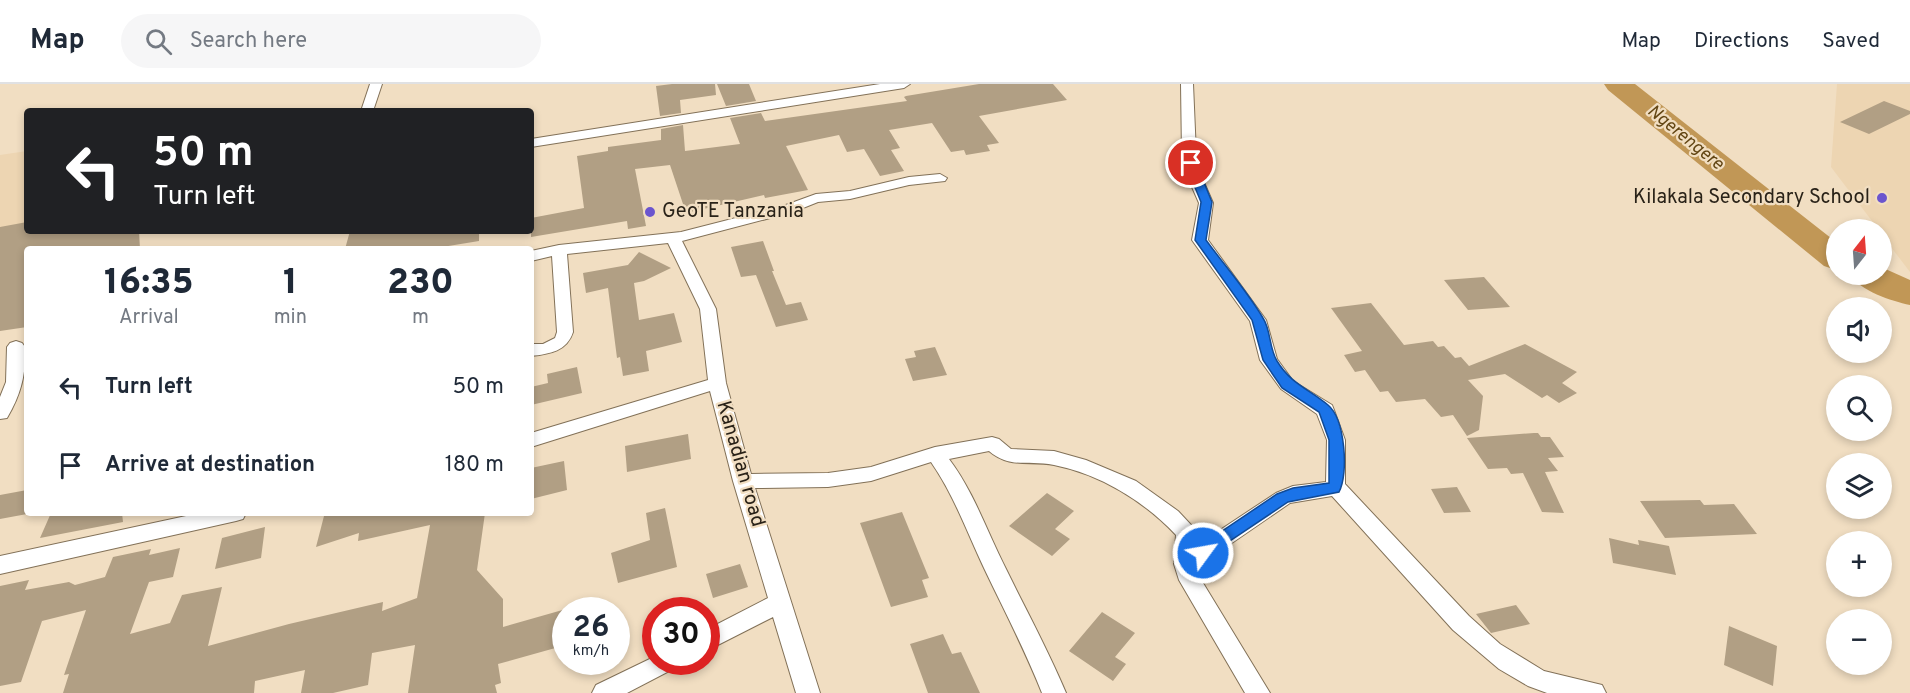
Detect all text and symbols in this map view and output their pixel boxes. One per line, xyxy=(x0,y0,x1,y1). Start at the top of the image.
search box xyxy=(121,14,541,68)
text: Map xyxy=(30,23,85,59)
icon: search xyxy=(142,25,175,58)
text: Search here xyxy=(190,28,307,55)
text: Map xyxy=(1621,28,1661,55)
text: Directions xyxy=(1694,28,1789,55)
text: Saved xyxy=(1822,28,1880,55)
water label: Ngerengere xyxy=(1642,100,1729,176)
text: 50 m xyxy=(153,128,254,181)
icon: left xyxy=(54,132,132,210)
pin xyxy=(1165,137,1216,188)
icon: arrive xyxy=(1174,146,1207,179)
text: Turn left xyxy=(153,180,255,214)
place label: Kilakala Secondary School xyxy=(1633,185,1870,211)
marker: Kilakala Secondary School xyxy=(1875,191,1889,205)
place label: GeoTE Tanzania xyxy=(662,199,804,225)
marker: GeoTE Tanzania xyxy=(643,205,657,219)
north arrow xyxy=(1826,219,1892,285)
map controls xyxy=(1826,219,1892,675)
text: 16:35 xyxy=(104,261,194,307)
text: 1 xyxy=(283,261,298,307)
text: 230 xyxy=(387,261,454,307)
button: sound xyxy=(1826,297,1892,363)
text: Arrival xyxy=(119,305,179,331)
text: min xyxy=(274,305,307,331)
text: m xyxy=(412,305,429,331)
icon: left xyxy=(54,371,87,404)
text: Turn left xyxy=(105,374,193,401)
text: 50 m xyxy=(452,374,504,401)
button: search xyxy=(1826,375,1892,441)
street label: Kanadian road xyxy=(710,398,770,530)
icon: arrive xyxy=(54,449,87,482)
text: Arrive at destination xyxy=(105,452,315,479)
text: 180 m xyxy=(445,452,504,479)
button: layers xyxy=(1826,453,1892,519)
position arrow xyxy=(1171,521,1235,585)
button: + xyxy=(1826,531,1892,597)
speed limit sign: 30 xyxy=(642,597,720,675)
button: − xyxy=(1826,609,1892,675)
text: 26 xyxy=(573,610,609,647)
text: km/h xyxy=(573,642,609,661)

